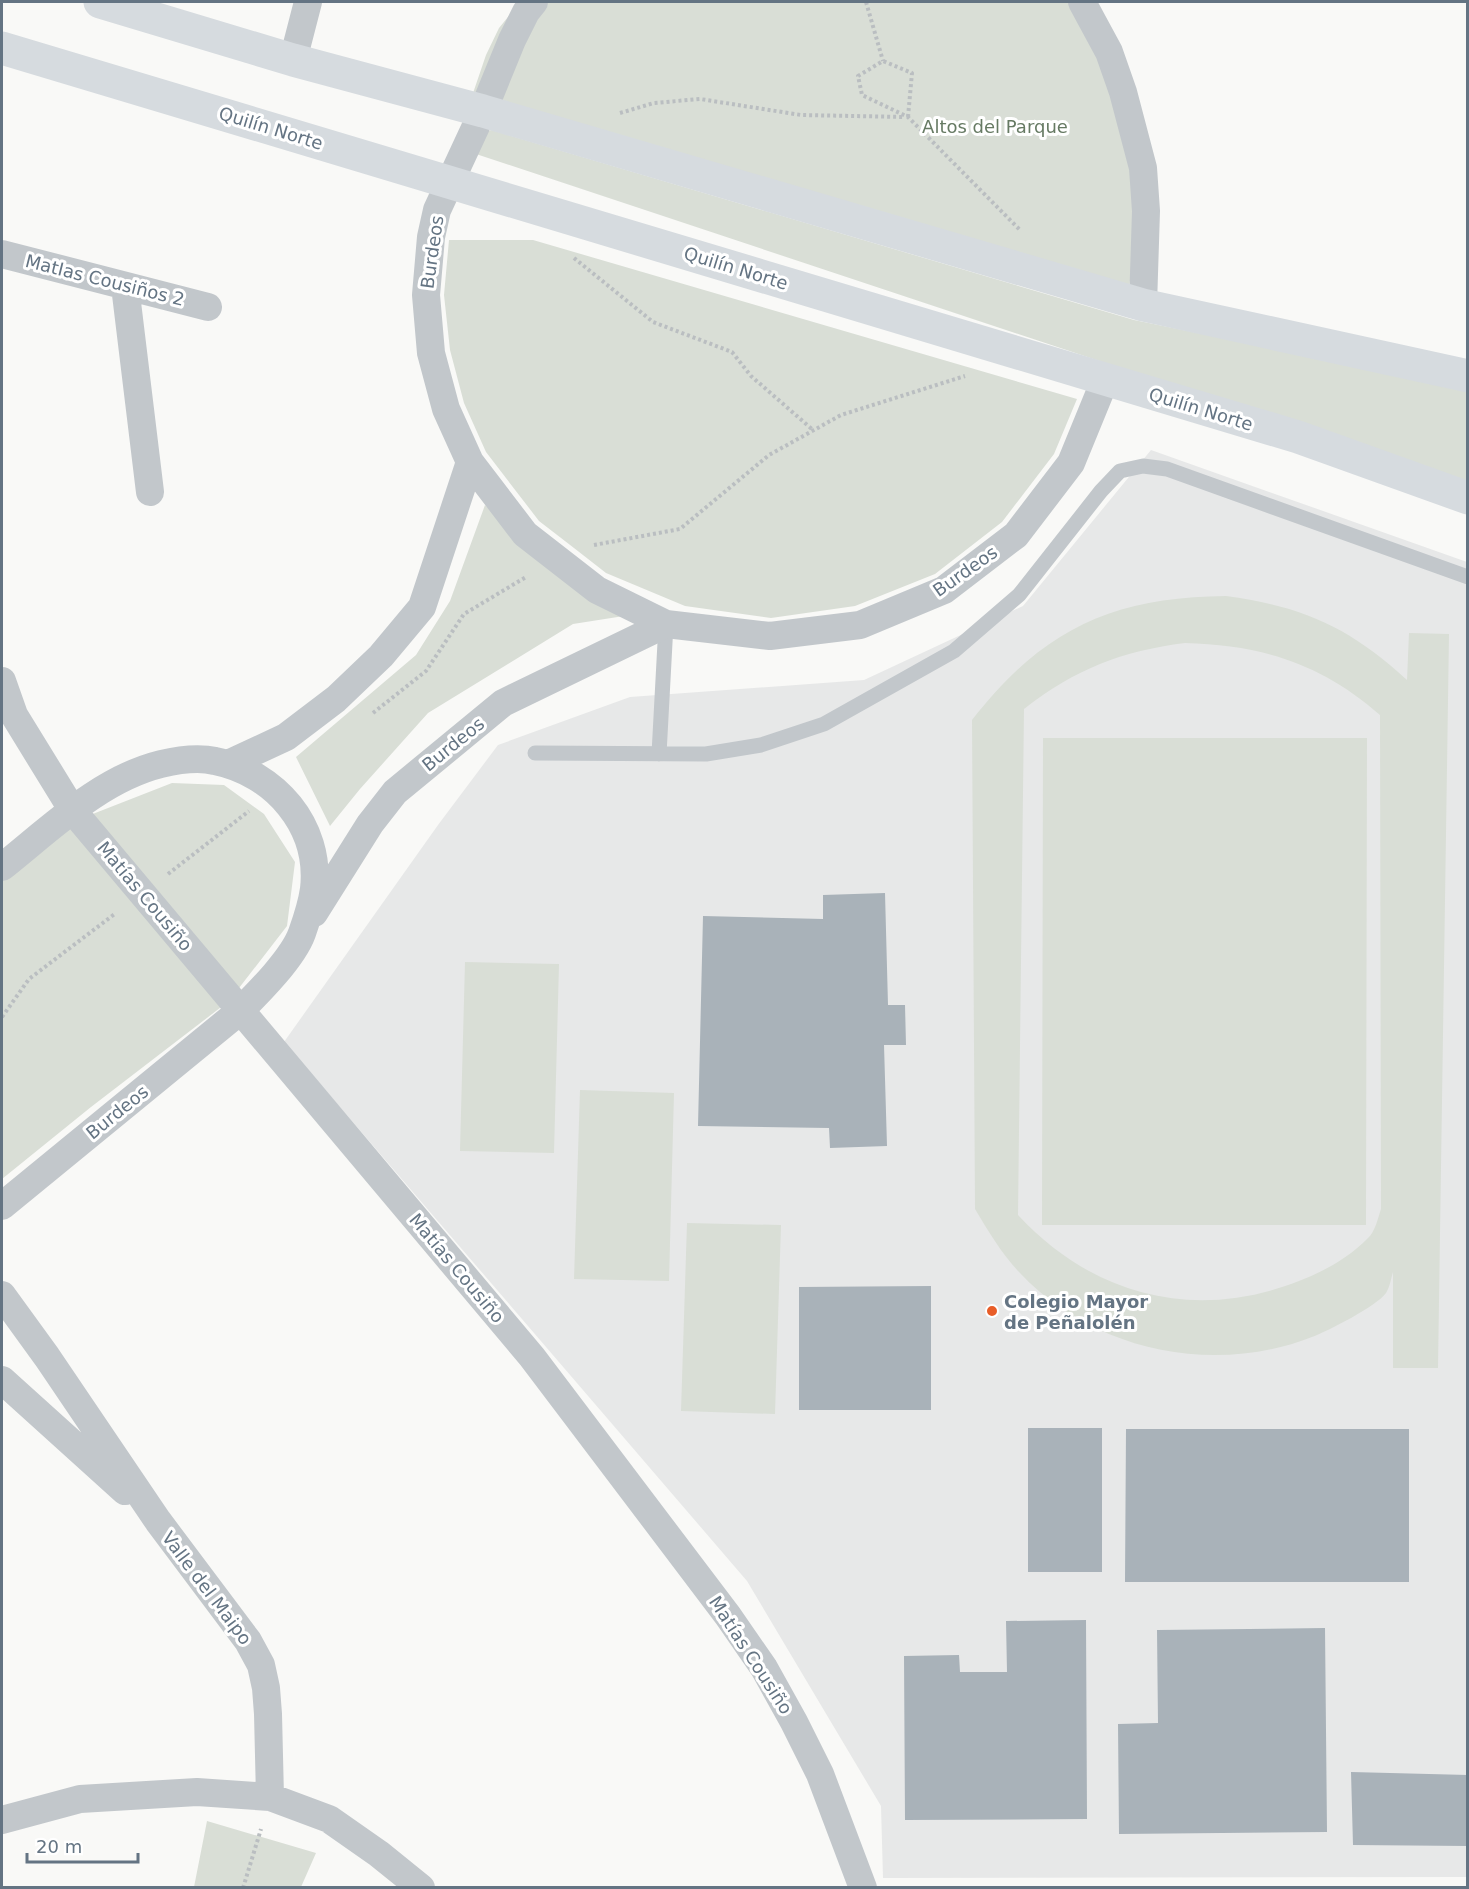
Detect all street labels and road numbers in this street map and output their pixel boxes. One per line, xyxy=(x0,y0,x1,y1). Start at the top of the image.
street label: Quilín Norte xyxy=(216,102,326,154)
street label: Burdeos xyxy=(416,214,448,290)
street label: Quilín Norte xyxy=(681,242,791,294)
street label: MatIas Cousiños 2 xyxy=(23,250,187,310)
street label: Quilín Norte xyxy=(1146,383,1256,435)
street label: Burdeos xyxy=(929,541,1001,601)
street label: Burdeos xyxy=(418,713,488,775)
street label: Matías Cousiño xyxy=(93,837,197,955)
street label: Burdeos xyxy=(82,1081,152,1143)
street label: Matías Cousiño xyxy=(405,1209,509,1327)
street label: Valle del Maipo xyxy=(158,1527,256,1649)
street label: Matías Cousiño xyxy=(705,1592,797,1718)

